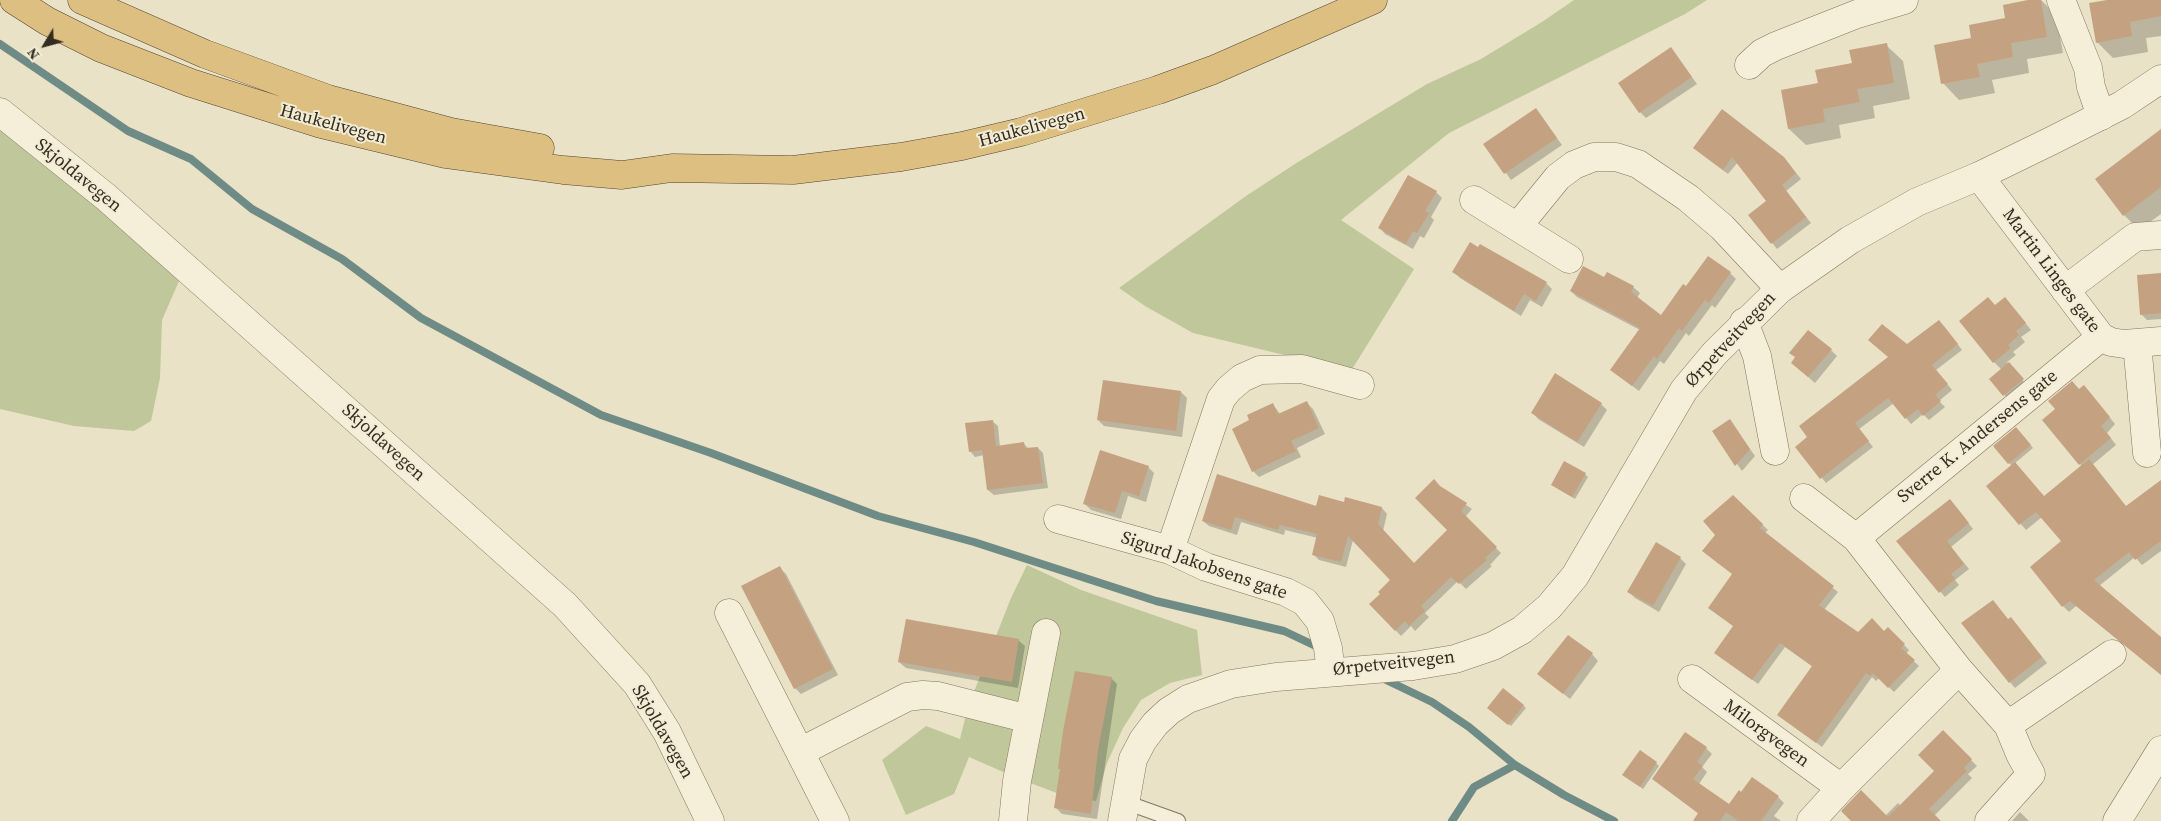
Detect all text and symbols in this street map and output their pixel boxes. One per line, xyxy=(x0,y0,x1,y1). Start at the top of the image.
north arrow xyxy=(20,20,70,70)
text: N xyxy=(22,44,44,64)
street label: Haukelivegen xyxy=(277,100,389,150)
street label: Haukelivegen xyxy=(976,103,1088,153)
street label: Skjoldavegen xyxy=(30,135,126,217)
street label: Martin Linges gate xyxy=(1997,205,2105,337)
street label: Ørpetveitvegen xyxy=(1681,288,1781,392)
street label: Sverre K. Andersens gate xyxy=(1894,366,2062,508)
street label: Skjoldavegen xyxy=(337,400,429,486)
street label: Sigurd Jakobsens gate xyxy=(1118,527,1290,605)
street label: Ørpetveitvegen xyxy=(1332,647,1456,681)
street label: Skjoldavegen xyxy=(626,681,698,783)
street label: Milorgvegen xyxy=(1719,696,1813,772)

